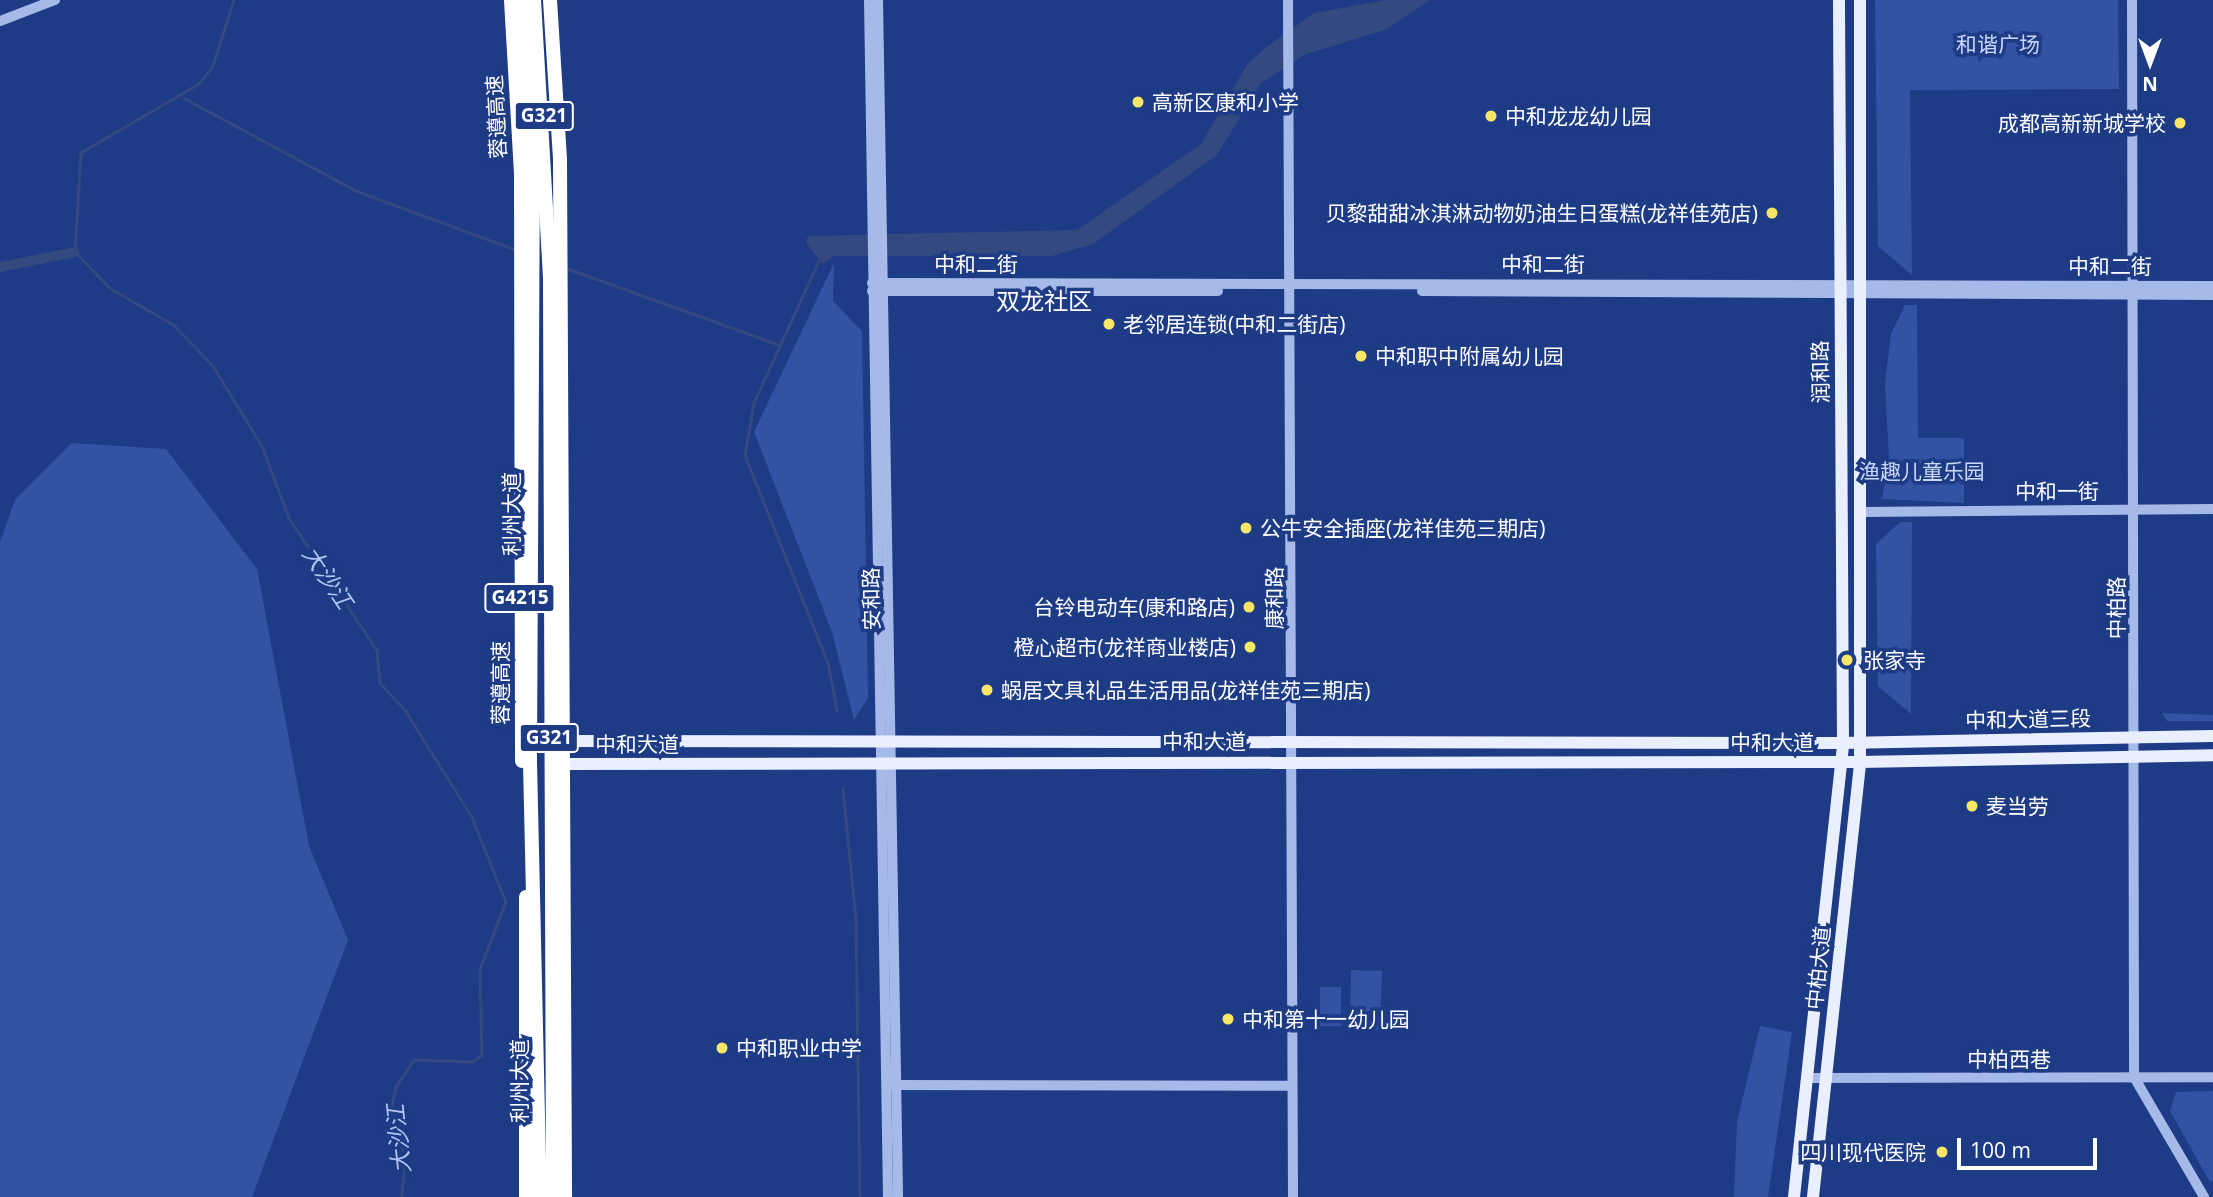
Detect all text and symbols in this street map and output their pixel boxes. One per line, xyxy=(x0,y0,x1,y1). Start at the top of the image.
north arrow xyxy=(2115,28,2185,98)
park label: 和谐广场 xyxy=(1956,31,2040,57)
text: N xyxy=(2142,71,2158,97)
street label: 蓉遵高速 xyxy=(481,74,511,160)
place label: 高新区康和小学 xyxy=(1152,89,1299,115)
marker: 高新区康和小学 xyxy=(1130,94,1146,110)
road number: G321 xyxy=(512,100,576,132)
place label: 中和龙龙幼儿园 xyxy=(1505,103,1652,129)
marker: 中和龙龙幼儿园 xyxy=(1483,108,1499,124)
place label: 成都高新新城学校 xyxy=(1998,110,2166,136)
marker: 成都高新新城学校 xyxy=(2172,115,2188,131)
place label: 贝黎甜甜冰淇淋动物奶油生日蛋糕(龙祥佳苑店) xyxy=(1326,200,1758,226)
marker: 贝黎甜甜冰淇淋动物奶油生日蛋糕(龙祥佳苑店) xyxy=(1764,205,1780,221)
street label: 中和二街 xyxy=(934,251,1018,277)
street label: 中和二街 xyxy=(1501,251,1585,277)
street label: 中和二街 xyxy=(2068,253,2152,279)
district label: 双龙社区 xyxy=(996,287,1092,315)
place label: 老邻居连锁(中和二街店) xyxy=(1123,311,1345,337)
marker: 老邻居连锁(中和二街店) xyxy=(1101,316,1117,332)
street label: 润和路 xyxy=(1807,340,1833,404)
place label: 中和职中附属幼儿园 xyxy=(1375,343,1564,369)
marker: 中和职中附属幼儿园 xyxy=(1353,348,1369,364)
park label: 渔趣儿童乐园 xyxy=(1859,458,1985,484)
street label: 利州大道 xyxy=(498,472,524,556)
street label: 中和一街 xyxy=(2015,478,2099,504)
place label: 公牛安全插座(龙祥佳苑三期店) xyxy=(1260,515,1545,541)
marker: 公牛安全插座(龙祥佳苑三期店) xyxy=(1238,520,1254,536)
water label: 大沙江 xyxy=(297,541,359,613)
street label: 安和路 xyxy=(858,567,884,631)
street label: 康和路 xyxy=(1261,567,1287,629)
street label: 中柏路 xyxy=(2103,577,2129,639)
road number: G4215 xyxy=(483,582,557,614)
place label: 台铃电动车(康和路店) xyxy=(1034,594,1235,620)
marker: 台铃电动车(康和路店) xyxy=(1241,599,1257,615)
place label: 橙心超市(龙祥商业楼店) xyxy=(1014,634,1236,660)
marker: 橙心超市(龙祥商业楼店) xyxy=(1242,639,1258,655)
street label: 蓉遵高速 xyxy=(487,641,513,725)
place label: 张家寺 xyxy=(1863,647,1926,673)
marker: 张家寺 xyxy=(1837,650,1857,670)
place label: 蜗居文具礼品生活用品(龙祥佳苑三期店) xyxy=(1001,677,1370,703)
marker: 蜗居文具礼品生活用品(龙祥佳苑三期店) xyxy=(979,682,995,698)
street label: 中和大道三段 xyxy=(1965,705,2091,733)
road number: G321 xyxy=(518,722,580,754)
street label: 中和大道 xyxy=(1162,728,1246,754)
street label: 中和大道 xyxy=(1730,729,1814,755)
street label: 中和大道 xyxy=(595,731,679,757)
place label: 麦当劳 xyxy=(1986,793,2049,819)
marker: 麦当劳 xyxy=(1964,798,1980,814)
street label: 中柏大道 xyxy=(1801,925,1835,1011)
place label: 中和第十一幼儿园 xyxy=(1242,1006,1410,1032)
marker: 中和第十一幼儿园 xyxy=(1220,1011,1236,1027)
place label: 中和职业中学 xyxy=(736,1035,862,1061)
street label: 利州大道 xyxy=(506,1039,532,1123)
marker: 中和职业中学 xyxy=(714,1040,730,1056)
street label: 中柏西巷 xyxy=(1967,1046,2051,1072)
water label: 大沙江 xyxy=(381,1103,415,1175)
scale bar xyxy=(1961,1124,2101,1168)
text: 100 m xyxy=(1970,1136,2031,1164)
place label: 四川现代医院 xyxy=(1800,1139,1926,1165)
marker: 四川现代医院 xyxy=(1932,1142,1952,1162)

